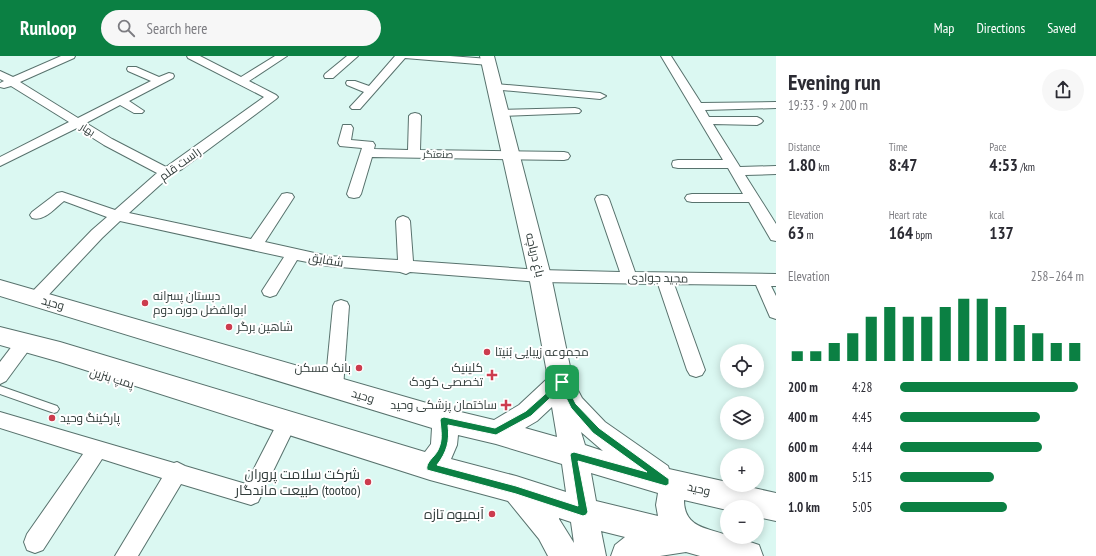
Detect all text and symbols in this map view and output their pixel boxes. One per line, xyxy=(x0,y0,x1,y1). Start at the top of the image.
search box xyxy=(101,10,381,46)
text: Runloop xyxy=(20,16,77,40)
icon: search xyxy=(115,17,137,39)
text: Search here xyxy=(147,19,208,38)
text: Map xyxy=(934,19,954,37)
text: Directions xyxy=(976,19,1025,37)
text: Saved xyxy=(1047,19,1076,37)
text: Evening run xyxy=(788,68,881,96)
button: share xyxy=(1042,69,1084,111)
text: 19:33 · 9 × 200 m xyxy=(788,97,868,114)
street label: بهار xyxy=(77,119,97,139)
text: Distance xyxy=(788,140,820,154)
text: Time xyxy=(889,140,908,154)
text: Pace xyxy=(989,140,1007,154)
street label: راست قلم xyxy=(156,144,204,184)
street label: صنعتگر xyxy=(422,148,453,161)
text: 1.80 xyxy=(788,154,816,176)
text: 8:47 xyxy=(889,154,917,176)
text: 4:53 xyxy=(989,154,1018,176)
text: km xyxy=(816,160,830,174)
text: /km xyxy=(1018,160,1035,174)
text: Elevation xyxy=(788,208,823,222)
text: Heart rate xyxy=(889,208,927,222)
text: kcal xyxy=(989,208,1004,222)
text: 63 xyxy=(788,222,804,244)
text: 164 xyxy=(889,222,913,244)
text: 137 xyxy=(989,222,1014,244)
text: m xyxy=(804,228,814,242)
text: bpm xyxy=(913,228,932,242)
street label: باغ دریاچه xyxy=(521,231,548,279)
street label: شقایق xyxy=(308,249,345,270)
text: Elevation xyxy=(788,268,830,285)
text: 258–264 m xyxy=(1031,268,1084,285)
street label: مجید جوادی xyxy=(627,269,689,286)
place label: دبستان پسرانه ابوالفضل دوره دوم xyxy=(153,288,247,318)
street label: وحید xyxy=(40,292,66,313)
marker: دبستان پسرانه ابوالفضل دوره دوم xyxy=(140,298,150,308)
place label: شاهین برگر xyxy=(236,319,293,334)
marker: شاهین برگر xyxy=(224,322,234,332)
place label: مجموعه زیبایی بُنیتا xyxy=(495,344,589,359)
map controls xyxy=(720,344,764,544)
button: locate xyxy=(720,344,764,388)
marker: مجموعه زیبایی بُنیتا xyxy=(482,347,492,357)
place label: بانک مسکن xyxy=(294,360,351,375)
place label: کلینیک تخصصی کودک xyxy=(409,360,484,389)
marker: بانک مسکن xyxy=(354,363,364,373)
street label: پمپ بنزین xyxy=(88,364,137,394)
pin xyxy=(545,365,579,399)
marker: کلینیک تخصصی کودک xyxy=(486,369,498,381)
icon: arrive xyxy=(551,371,573,393)
text: 200 m xyxy=(788,379,818,396)
text: 4:28 xyxy=(852,379,872,396)
street label: وحید xyxy=(350,385,376,406)
button: layers xyxy=(720,396,764,440)
place label: ساختمان پزشکی وحید xyxy=(390,397,497,414)
marker: ساختمان پزشکی وحید xyxy=(500,399,512,411)
text: 400 m xyxy=(788,409,818,426)
text: 4:45 xyxy=(852,409,872,426)
place label: پارکینگ وحید xyxy=(60,410,121,427)
marker: پارکینگ وحید xyxy=(47,413,57,423)
text: 600 m xyxy=(788,439,818,456)
text: 4:44 xyxy=(852,439,872,456)
button: + xyxy=(720,448,764,492)
place label: شرکت سلامت پروران طبیعت ماندگار (tootoo) xyxy=(234,465,361,499)
text: 800 m xyxy=(788,469,818,486)
text: 5:15 xyxy=(852,469,872,486)
marker: شرکت سلامت پروران طبیعت ماندگار (tootoo) xyxy=(363,477,373,487)
street label: وحید xyxy=(686,479,712,498)
text: 1.0 km xyxy=(788,499,820,516)
text: 5:05 xyxy=(852,499,872,516)
button: − xyxy=(720,500,764,544)
place label: آبمیوه تازه xyxy=(424,505,484,523)
marker: آبمیوه تازه xyxy=(487,509,497,519)

